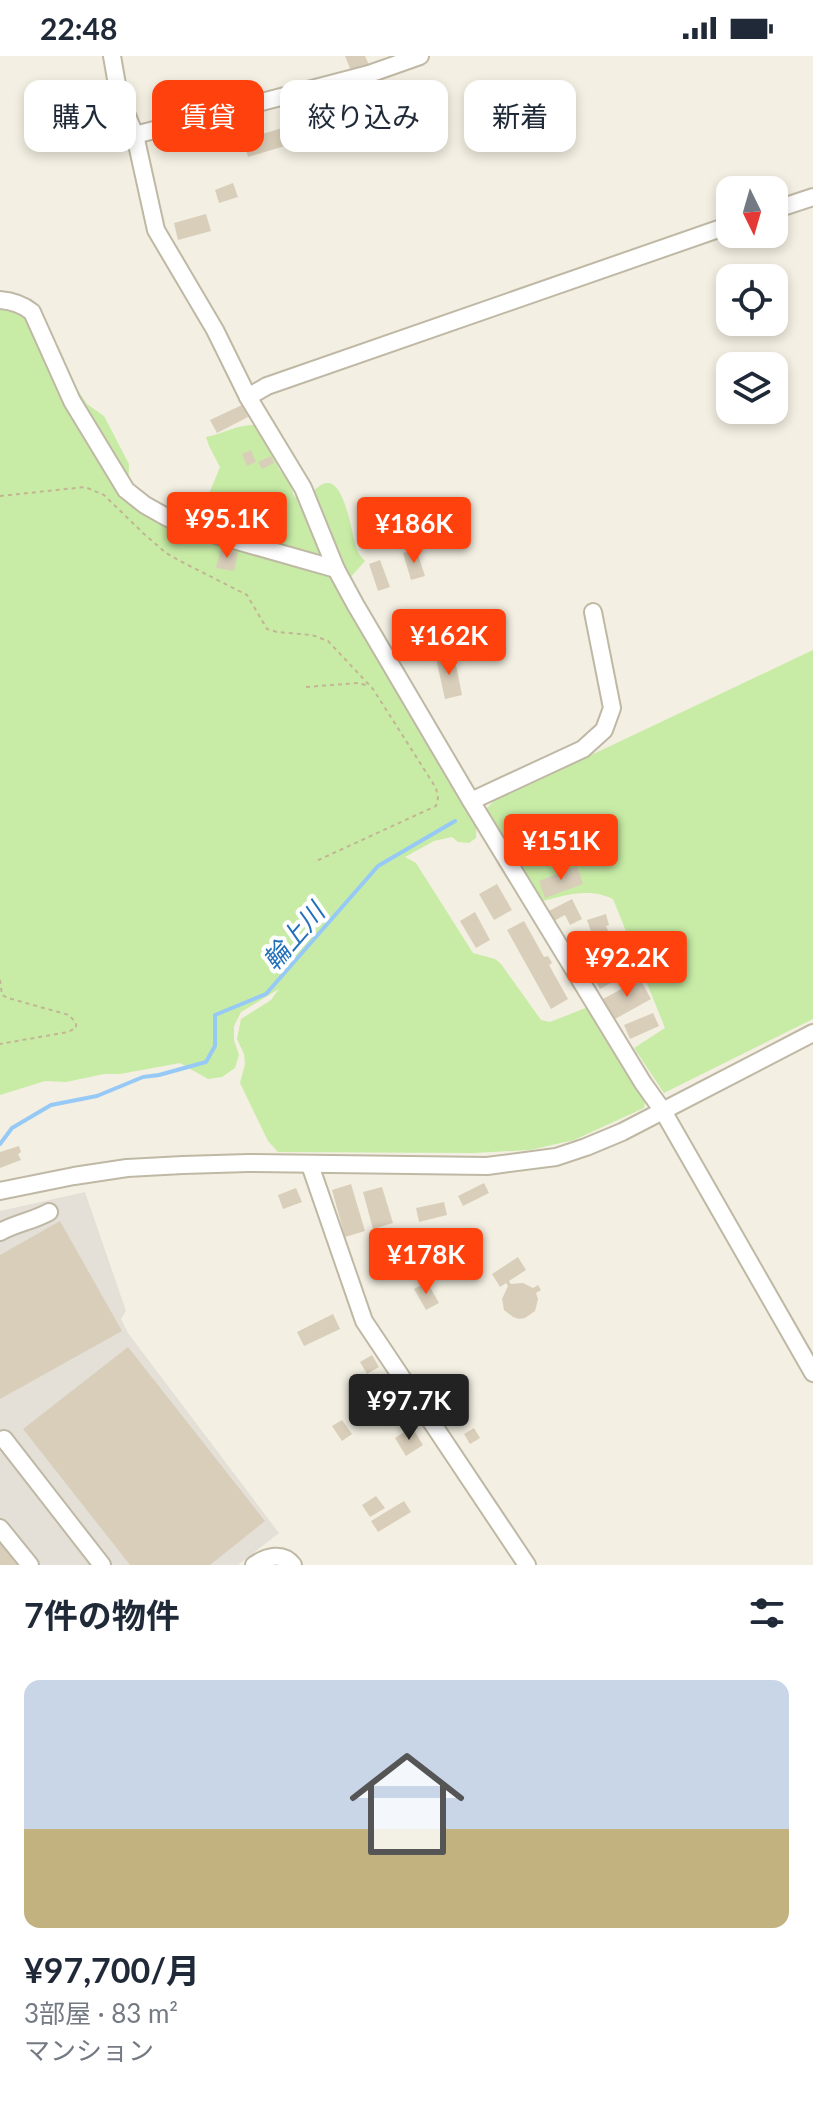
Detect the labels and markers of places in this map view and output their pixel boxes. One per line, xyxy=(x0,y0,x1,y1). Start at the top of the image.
pin: ¥95.1K xyxy=(162,492,292,560)
pin: ¥186K xyxy=(358,497,470,565)
pin: ¥162K xyxy=(393,609,505,677)
pin: ¥151K xyxy=(505,814,617,882)
pin: ¥92.2K xyxy=(562,931,692,999)
pin: ¥178K xyxy=(370,1228,482,1296)
pin: ¥97.7K xyxy=(344,1374,474,1442)

